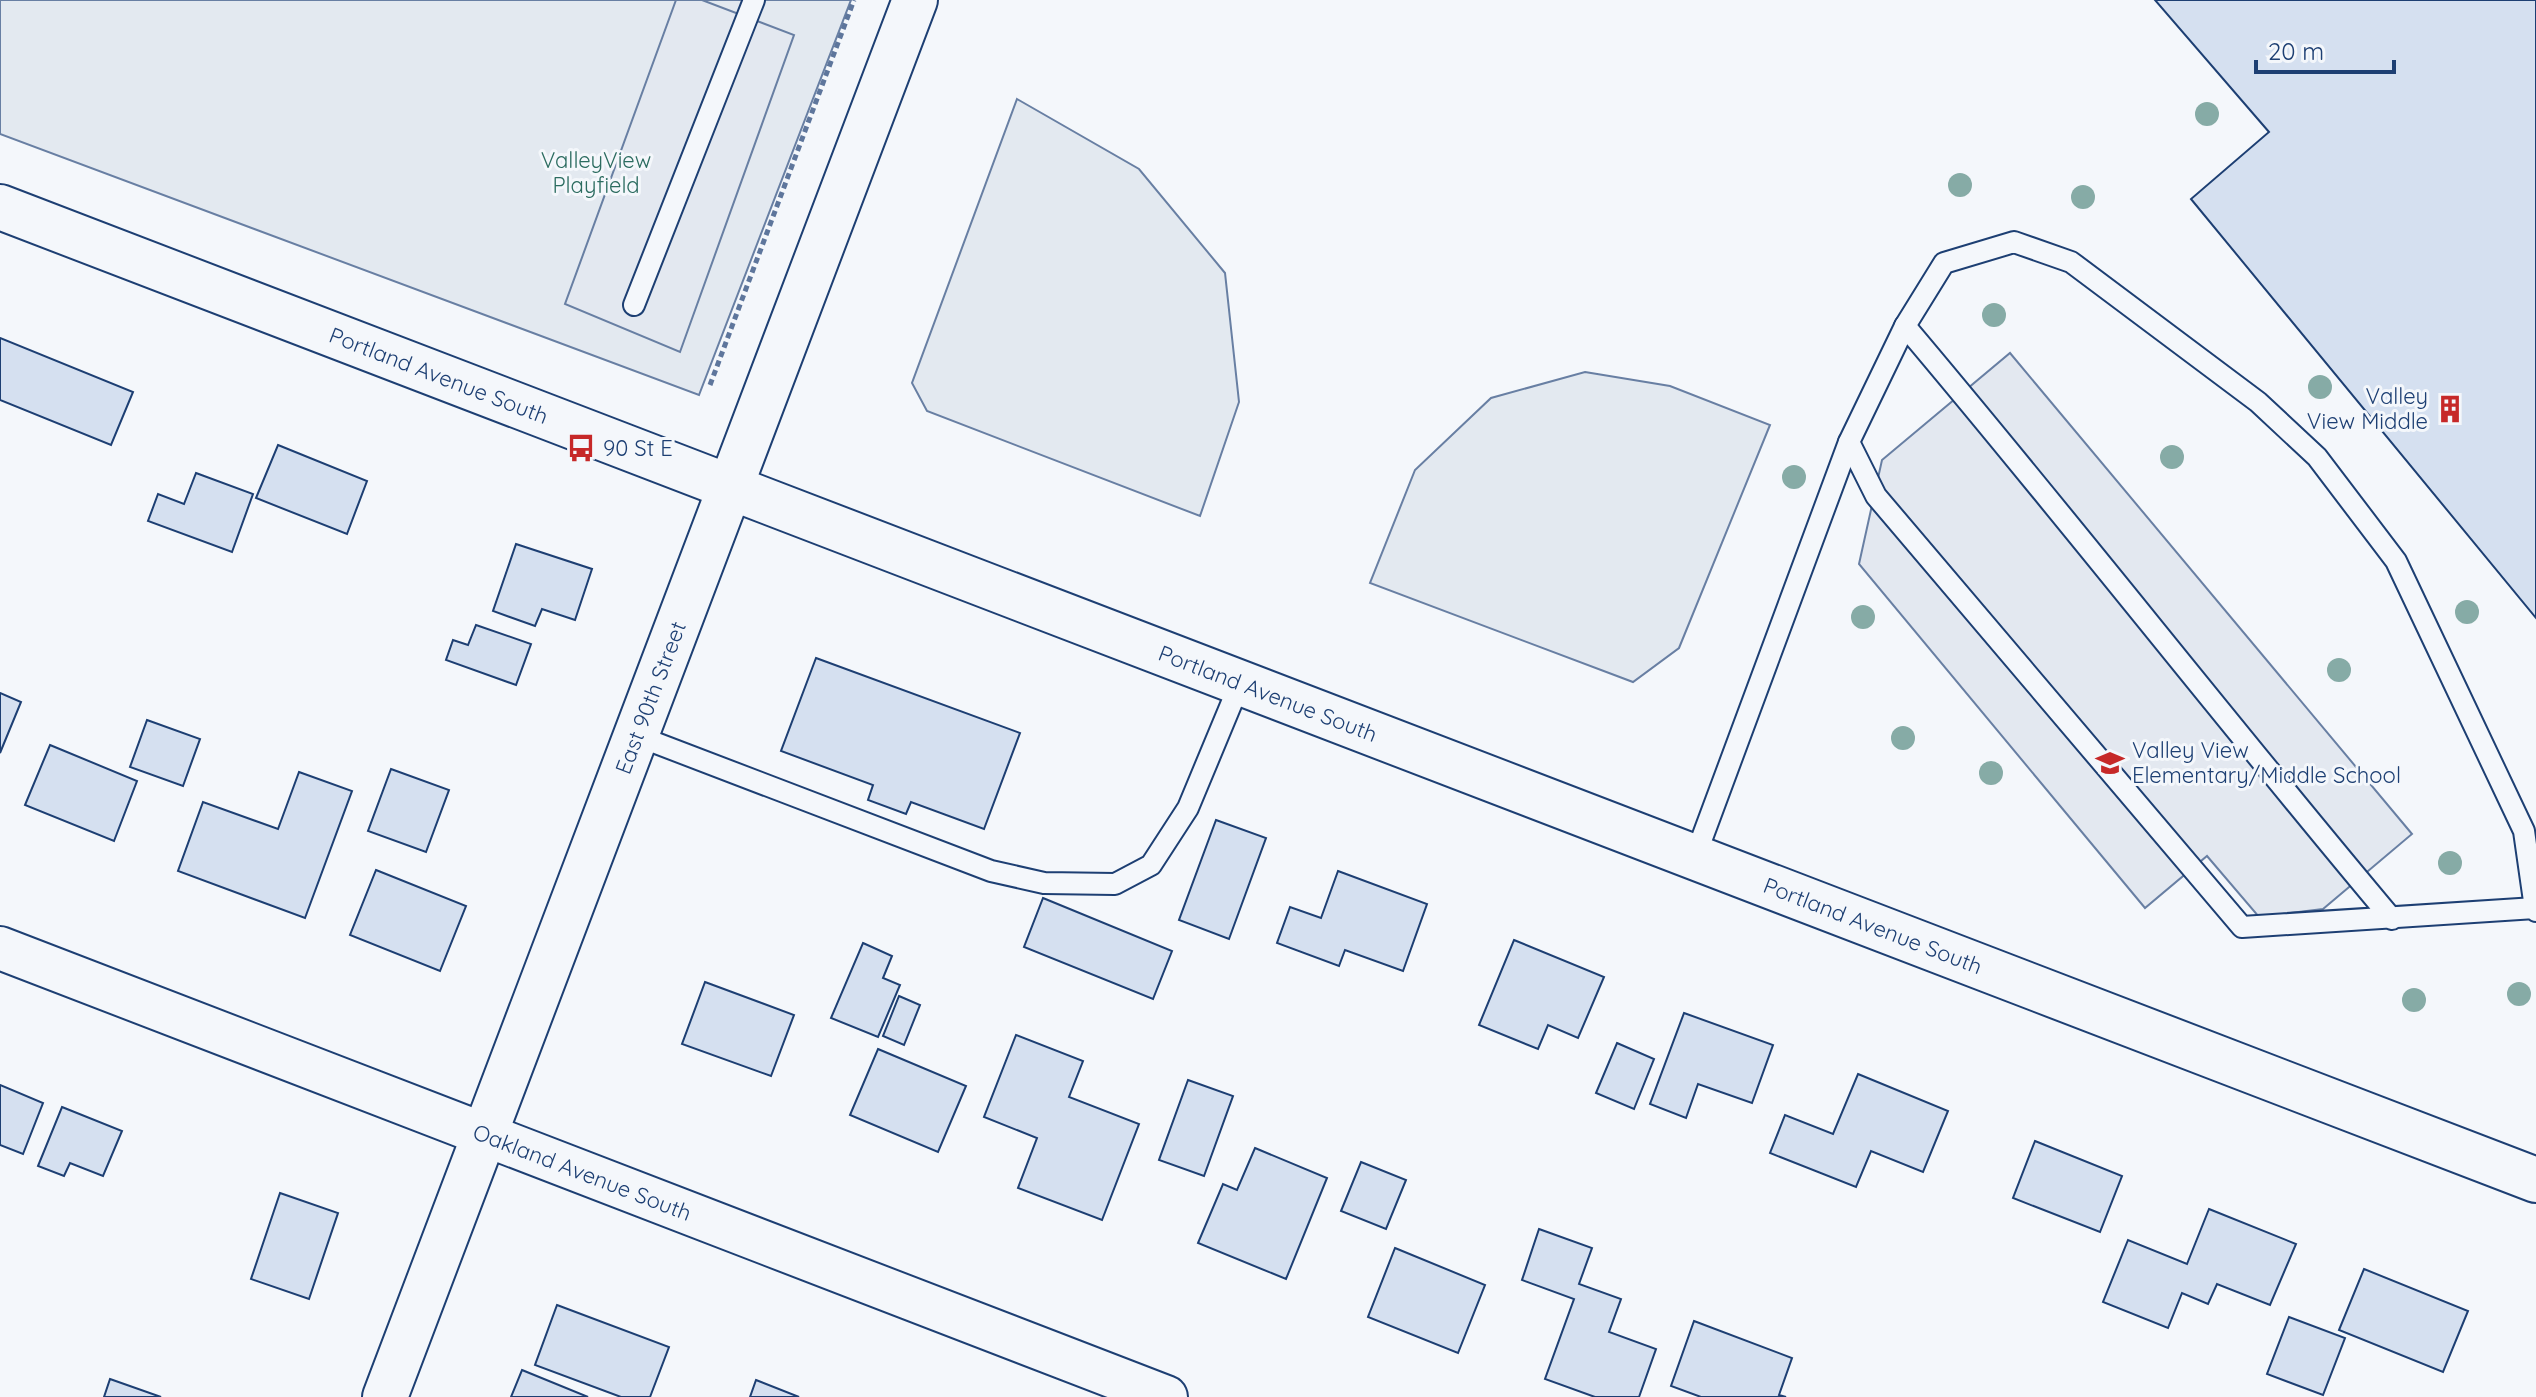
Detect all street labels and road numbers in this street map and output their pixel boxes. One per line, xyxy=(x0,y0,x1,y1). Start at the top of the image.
street label: Portland Avenue South xyxy=(325,321,552,430)
street label: East 90th Street xyxy=(609,617,692,778)
street label: Portland Avenue South xyxy=(1155,639,1381,748)
street label: Portland Avenue South xyxy=(1760,871,1986,980)
street label: Oakland Avenue South xyxy=(469,1118,696,1227)

